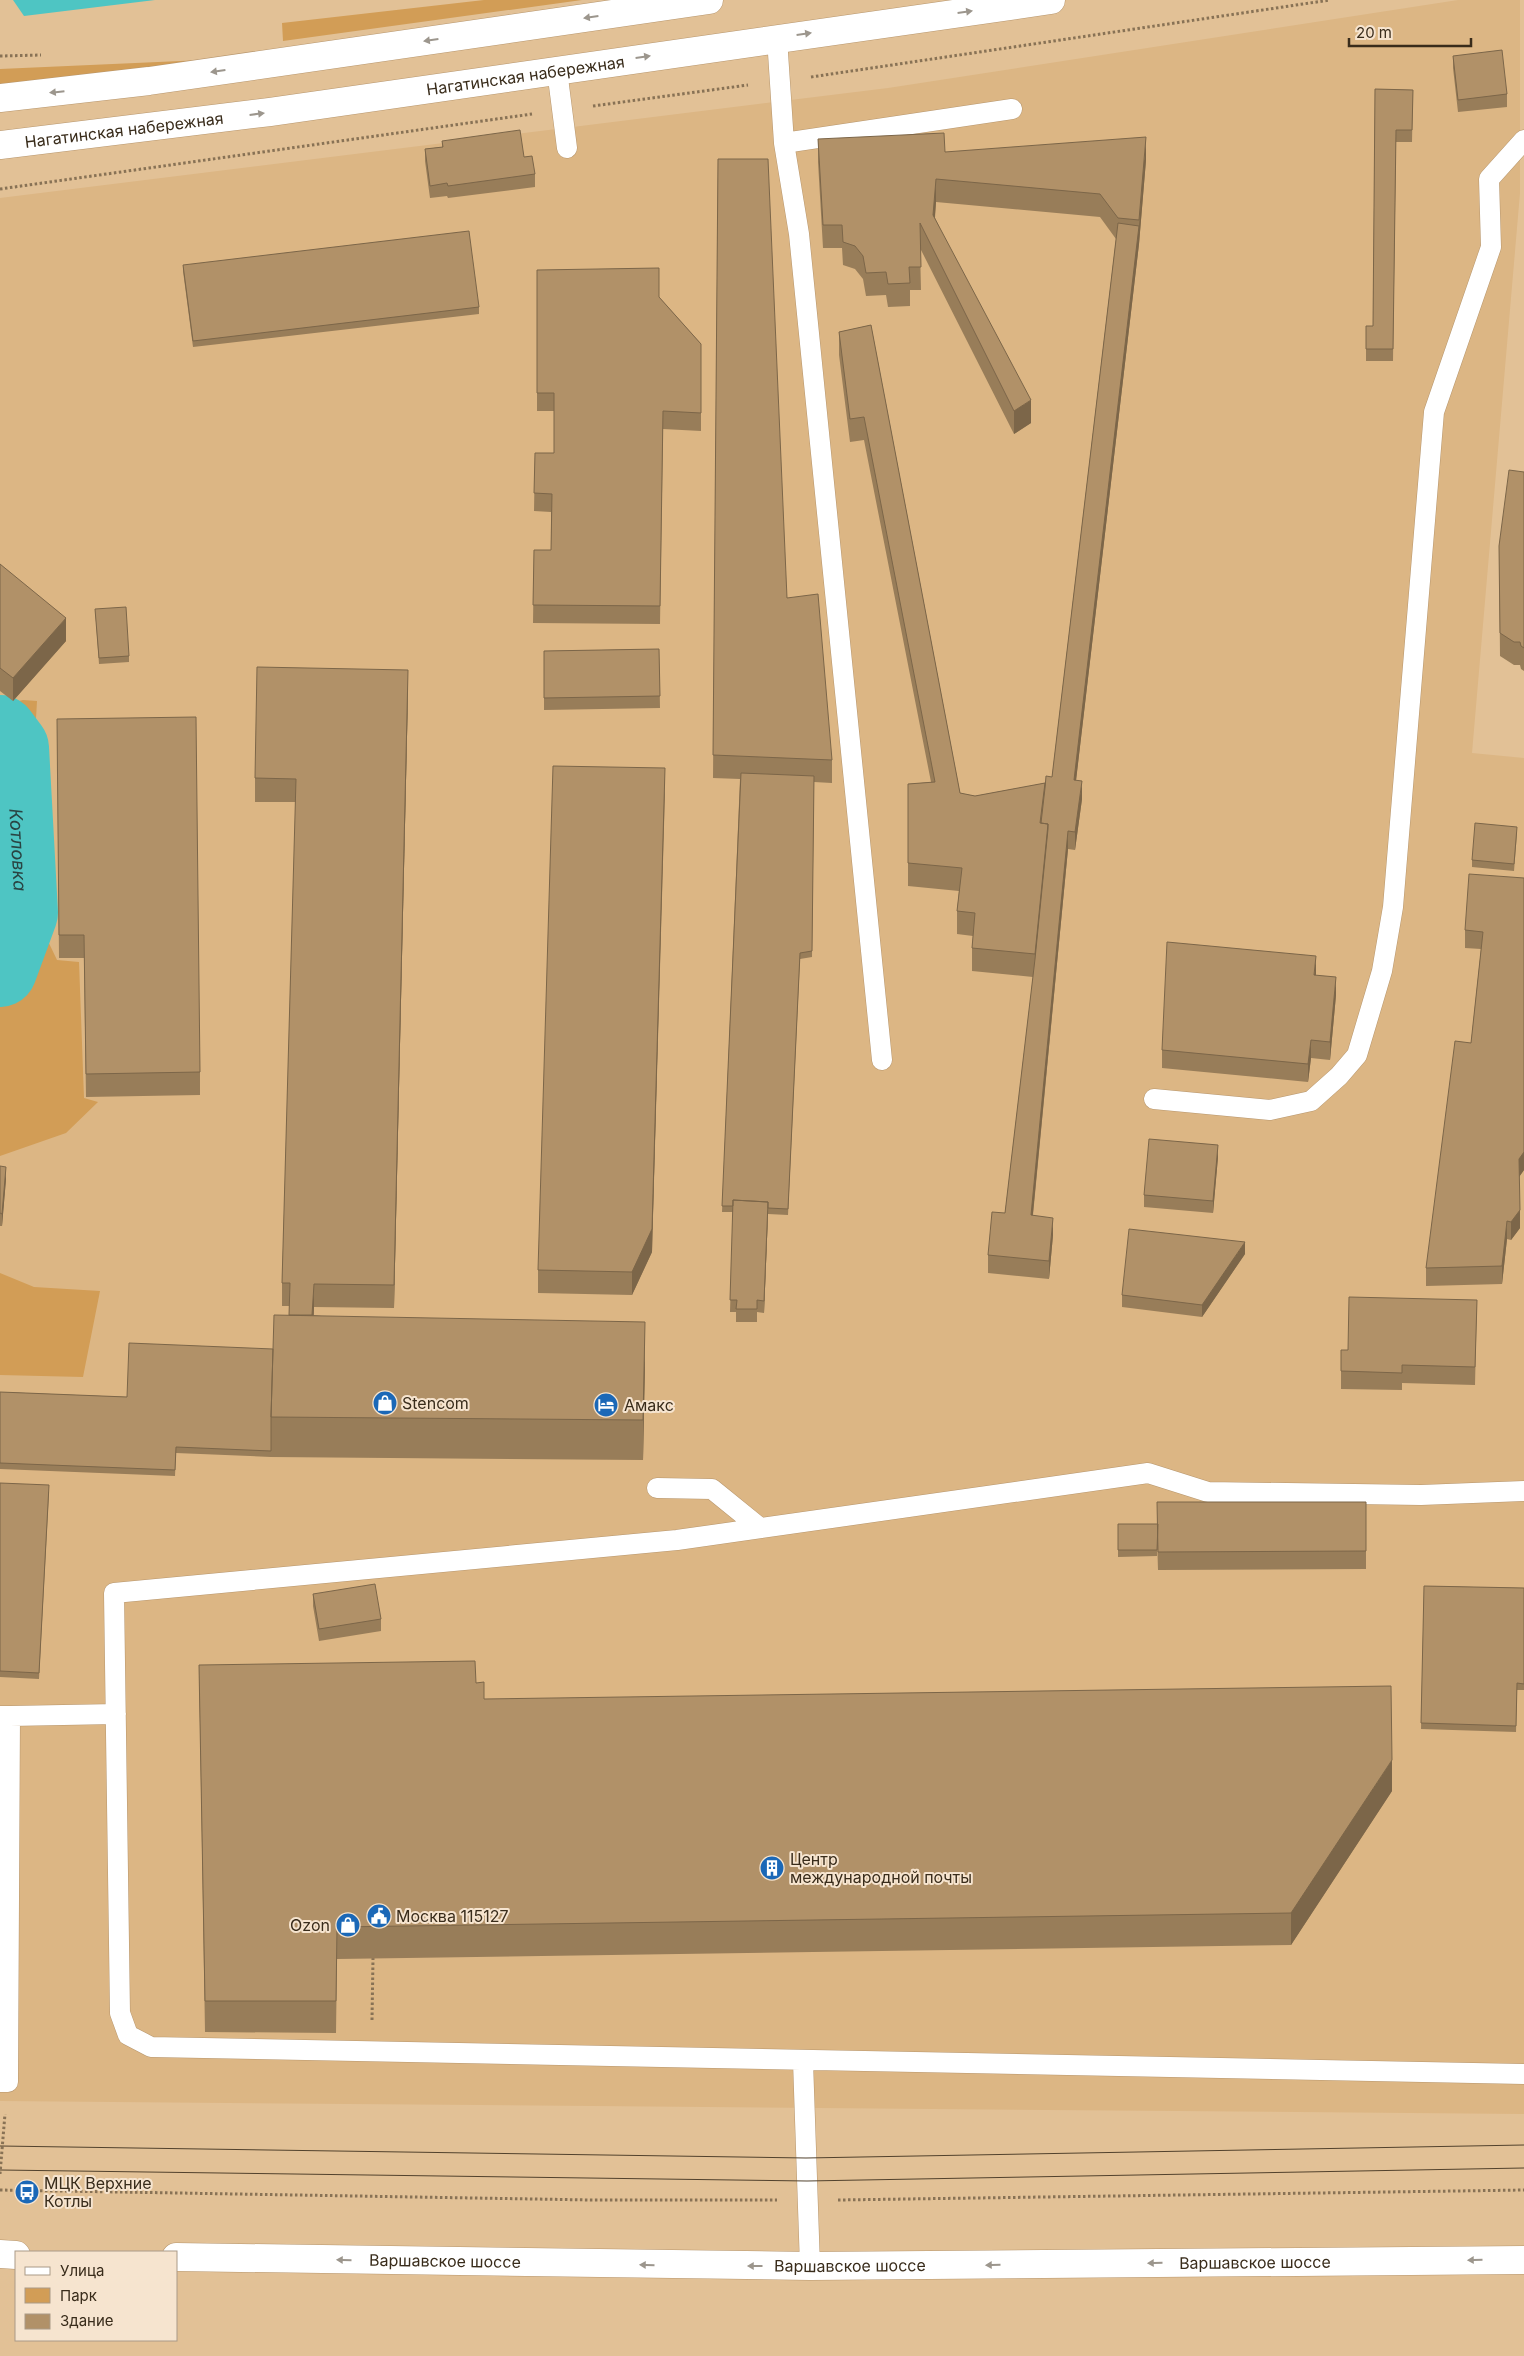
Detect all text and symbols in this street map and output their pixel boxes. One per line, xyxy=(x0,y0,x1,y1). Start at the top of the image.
one-way arrow xyxy=(957,8,973,16)
one-way arrow xyxy=(583,13,599,21)
scale bar xyxy=(1349,15,1472,47)
text: 20 m xyxy=(1356,23,1392,42)
one-way arrow xyxy=(796,30,812,38)
one-way arrow xyxy=(422,36,438,44)
street label: Нагатинская набережная xyxy=(425,51,626,99)
one-way arrow xyxy=(635,53,651,61)
one-way arrow xyxy=(209,67,225,75)
one-way arrow xyxy=(48,88,64,96)
street label: Нагатинская набережная xyxy=(24,108,225,152)
one-way arrow xyxy=(249,110,265,118)
water label: Котловка xyxy=(5,808,31,892)
shop icon: Stencom xyxy=(372,1390,398,1416)
hotel icon: Амакс xyxy=(593,1392,619,1418)
place label: Stencom xyxy=(402,1393,469,1413)
place label: Амакс xyxy=(624,1395,674,1415)
place label: Центр международной почты xyxy=(790,1849,972,1887)
building icon: Центр международной почты xyxy=(759,1855,785,1881)
public building icon: Москва 115127 xyxy=(366,1903,392,1929)
place label: Москва 115127 xyxy=(396,1906,508,1926)
shop icon: Ozon xyxy=(335,1912,361,1938)
place label: Ozon xyxy=(290,1915,330,1935)
place label: МЦК Верхние Котлы xyxy=(44,2173,151,2211)
bus stop icon: МЦК Верхние Котлы xyxy=(14,2179,40,2205)
street label: Варшавское шоссе xyxy=(369,2250,521,2272)
legend xyxy=(15,2251,178,2341)
street label: Варшавское шоссе xyxy=(1179,2252,1331,2273)
street label: Варшавское шоссе xyxy=(774,2255,926,2276)
one-way arrow xyxy=(336,2256,352,2264)
one-way arrow xyxy=(1467,2256,1483,2264)
one-way arrow xyxy=(1147,2259,1163,2267)
text: Улица xyxy=(60,2261,104,2280)
one-way arrow xyxy=(639,2261,655,2269)
one-way arrow xyxy=(985,2261,1001,2269)
one-way arrow xyxy=(747,2262,763,2270)
text: Парк xyxy=(60,2286,97,2305)
text: Здание xyxy=(60,2311,114,2330)

